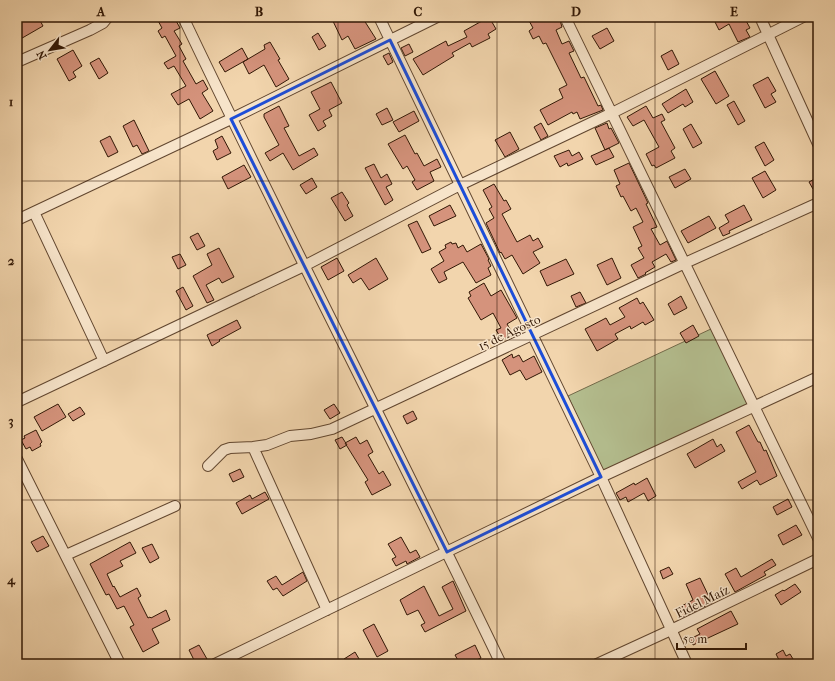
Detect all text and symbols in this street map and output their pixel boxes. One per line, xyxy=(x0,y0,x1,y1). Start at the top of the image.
text: A xyxy=(96,4,106,19)
text: B xyxy=(255,4,264,19)
text: C xyxy=(414,4,423,19)
text: D xyxy=(571,4,581,19)
text: E xyxy=(730,4,738,19)
north arrow xyxy=(30,30,70,70)
text: N xyxy=(34,47,50,62)
text: 1 xyxy=(9,94,14,109)
text: 2 xyxy=(8,253,15,268)
street label: 15 de Agosto xyxy=(476,311,543,353)
text: 3 xyxy=(8,413,14,429)
text: 4 xyxy=(6,572,16,588)
street label: Fidel Maíz xyxy=(673,582,732,621)
scale bar xyxy=(677,625,746,651)
text: 50 m xyxy=(683,632,707,646)

